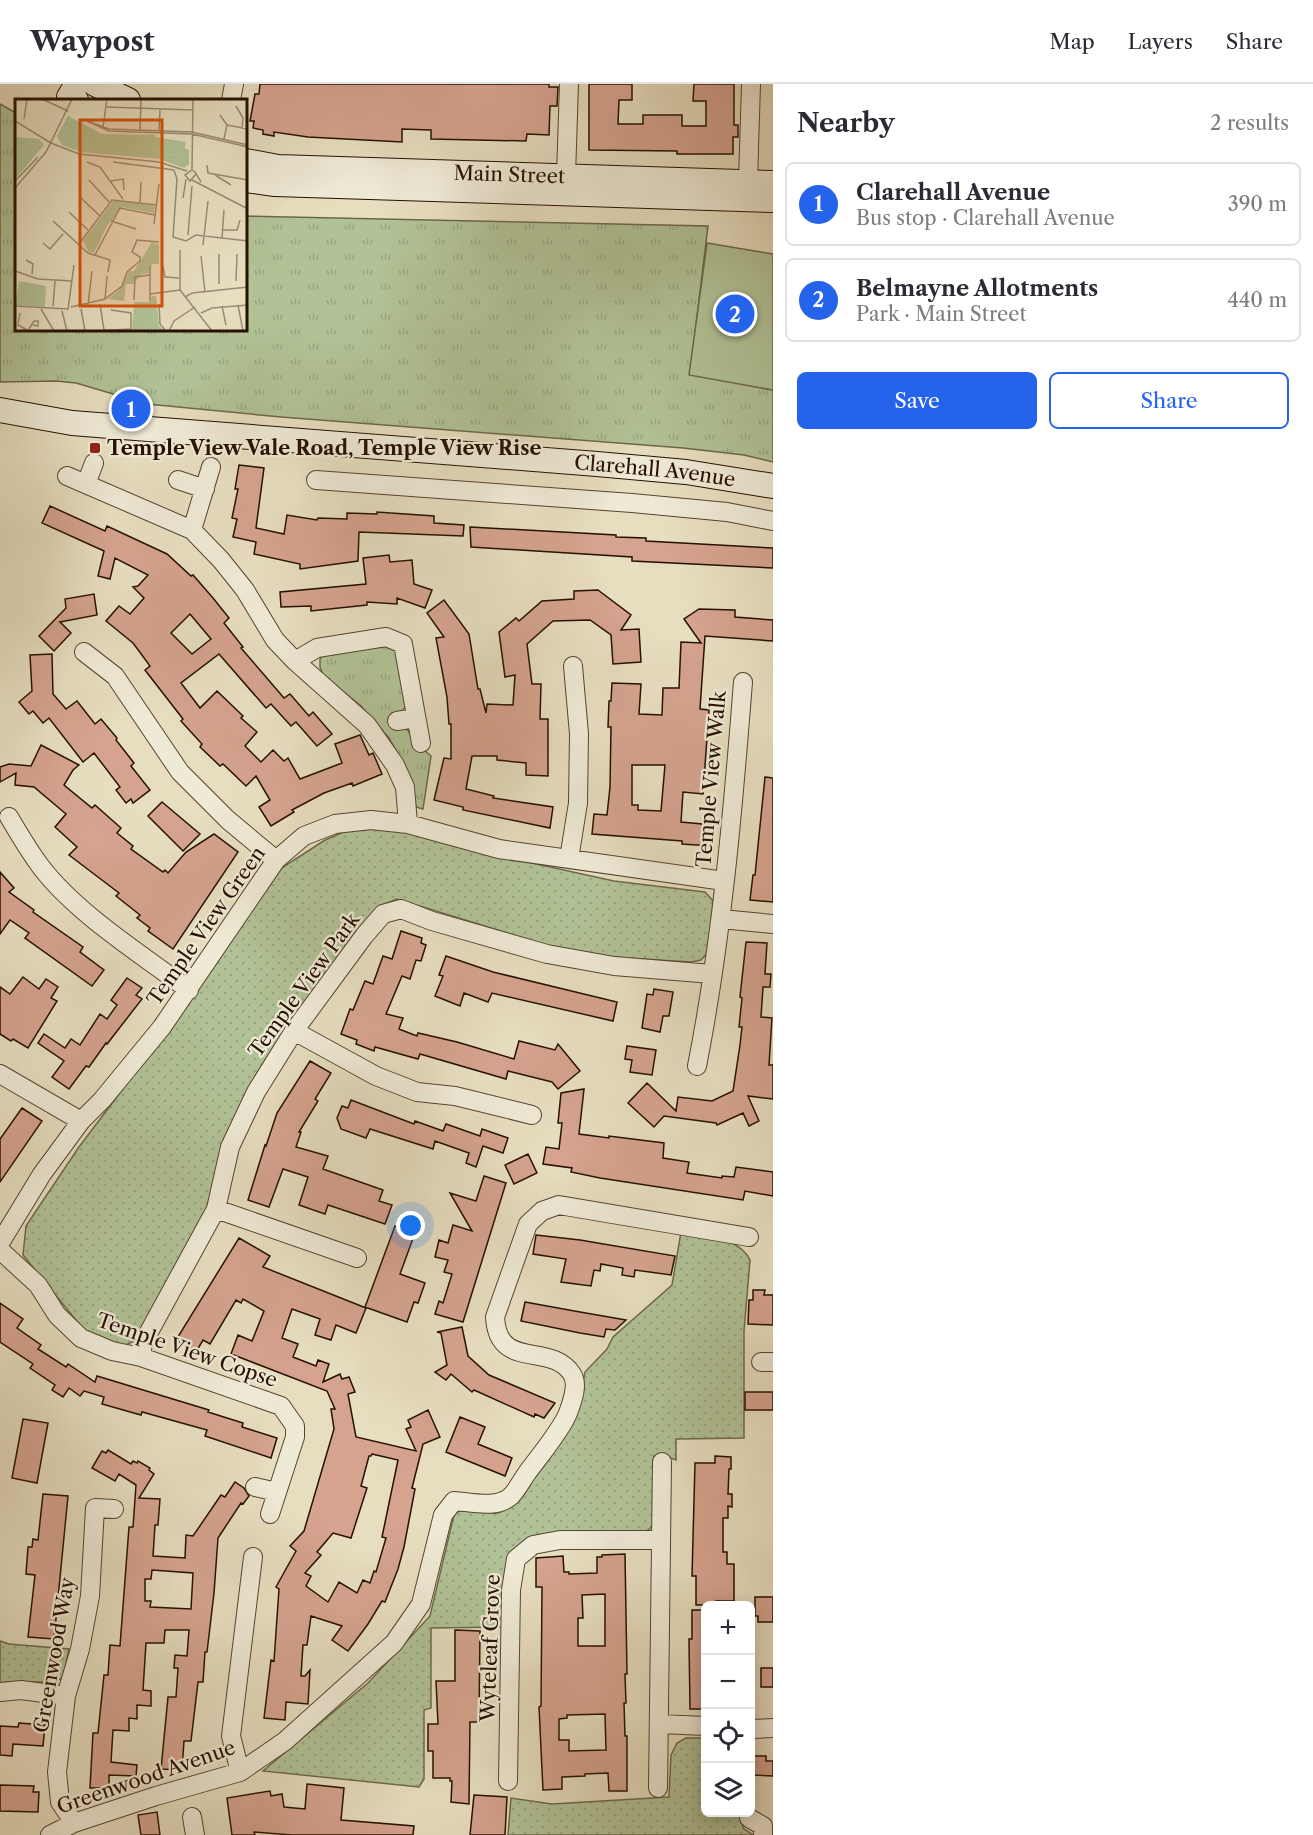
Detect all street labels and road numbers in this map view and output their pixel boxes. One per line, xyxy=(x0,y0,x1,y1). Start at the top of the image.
street label: Main Street xyxy=(453,161,565,188)
street label: Clarehall Avenue xyxy=(573,450,737,492)
street label: Temple View Walk xyxy=(691,688,731,868)
street label: Temple View Green xyxy=(142,841,270,1010)
street label: Temple View Park xyxy=(243,907,365,1062)
street label: Temple View Copse xyxy=(94,1308,280,1392)
street label: Wyteleaf Grove xyxy=(475,1574,505,1723)
street label: Greenwood Way xyxy=(29,1575,80,1735)
street label: Greenwood Avenue xyxy=(54,1735,238,1819)

